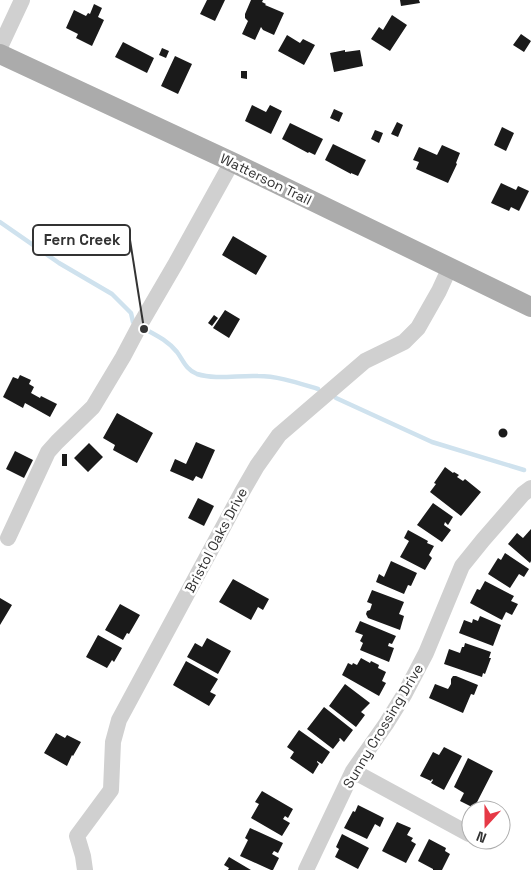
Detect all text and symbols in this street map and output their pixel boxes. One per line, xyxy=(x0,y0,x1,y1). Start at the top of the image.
street label: Watterson Trail xyxy=(217,149,315,209)
callout: Fern Creek xyxy=(33,225,130,255)
text: Fern Creek xyxy=(44,230,121,249)
street label: Bristol Oaks Drive xyxy=(181,484,251,596)
street label: Sunny Crossing Drive xyxy=(339,661,427,791)
north arrow xyxy=(461,800,511,850)
text: N xyxy=(474,827,489,847)

